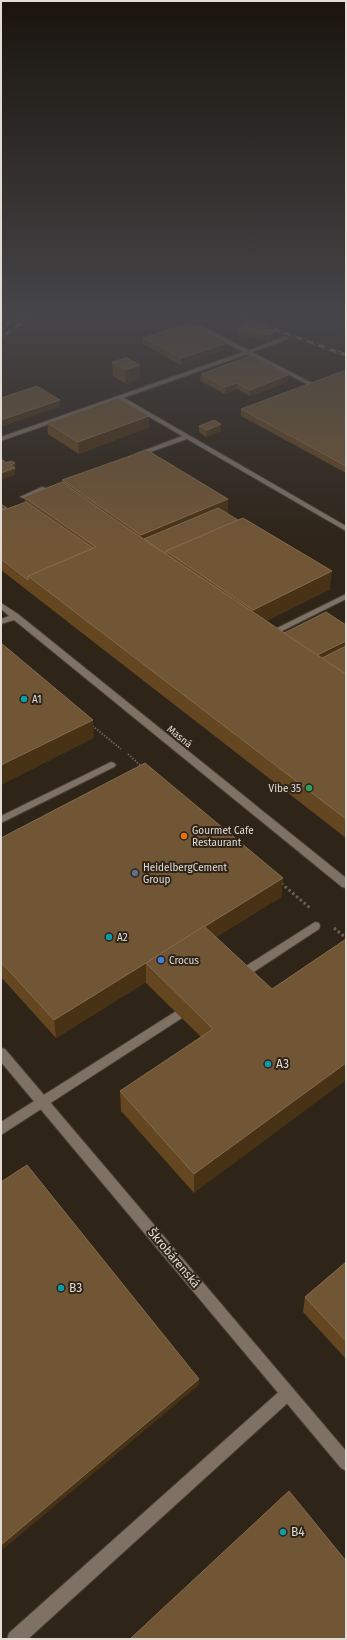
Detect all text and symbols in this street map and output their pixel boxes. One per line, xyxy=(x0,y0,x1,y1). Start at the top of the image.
marker: A1 xyxy=(19,694,29,704)
place label: A1 xyxy=(32,694,42,706)
street label: Masná xyxy=(164,723,194,751)
place label: Vibe 35 xyxy=(269,783,301,795)
marker: Vibe 35 xyxy=(304,783,314,793)
place label: Gourmet Cafe Restaurant xyxy=(192,825,254,849)
marker: Gourmet Cafe Restaurant xyxy=(179,831,189,841)
place label: HeidelbergCement Group xyxy=(143,862,227,886)
marker: HeidelbergCement Group xyxy=(130,868,140,878)
marker: A2 xyxy=(104,932,114,942)
place label: A2 xyxy=(117,932,128,944)
marker: Crocus xyxy=(156,955,166,965)
place label: Crocus xyxy=(169,955,199,967)
place label: A3 xyxy=(276,1057,289,1071)
marker: A3 xyxy=(263,1059,273,1069)
street label: Škrobárenská xyxy=(145,1225,204,1291)
place label: B3 xyxy=(69,1281,82,1295)
marker: B3 xyxy=(56,1283,66,1293)
place label: B4 xyxy=(291,1525,305,1539)
marker: B4 xyxy=(278,1527,288,1537)

